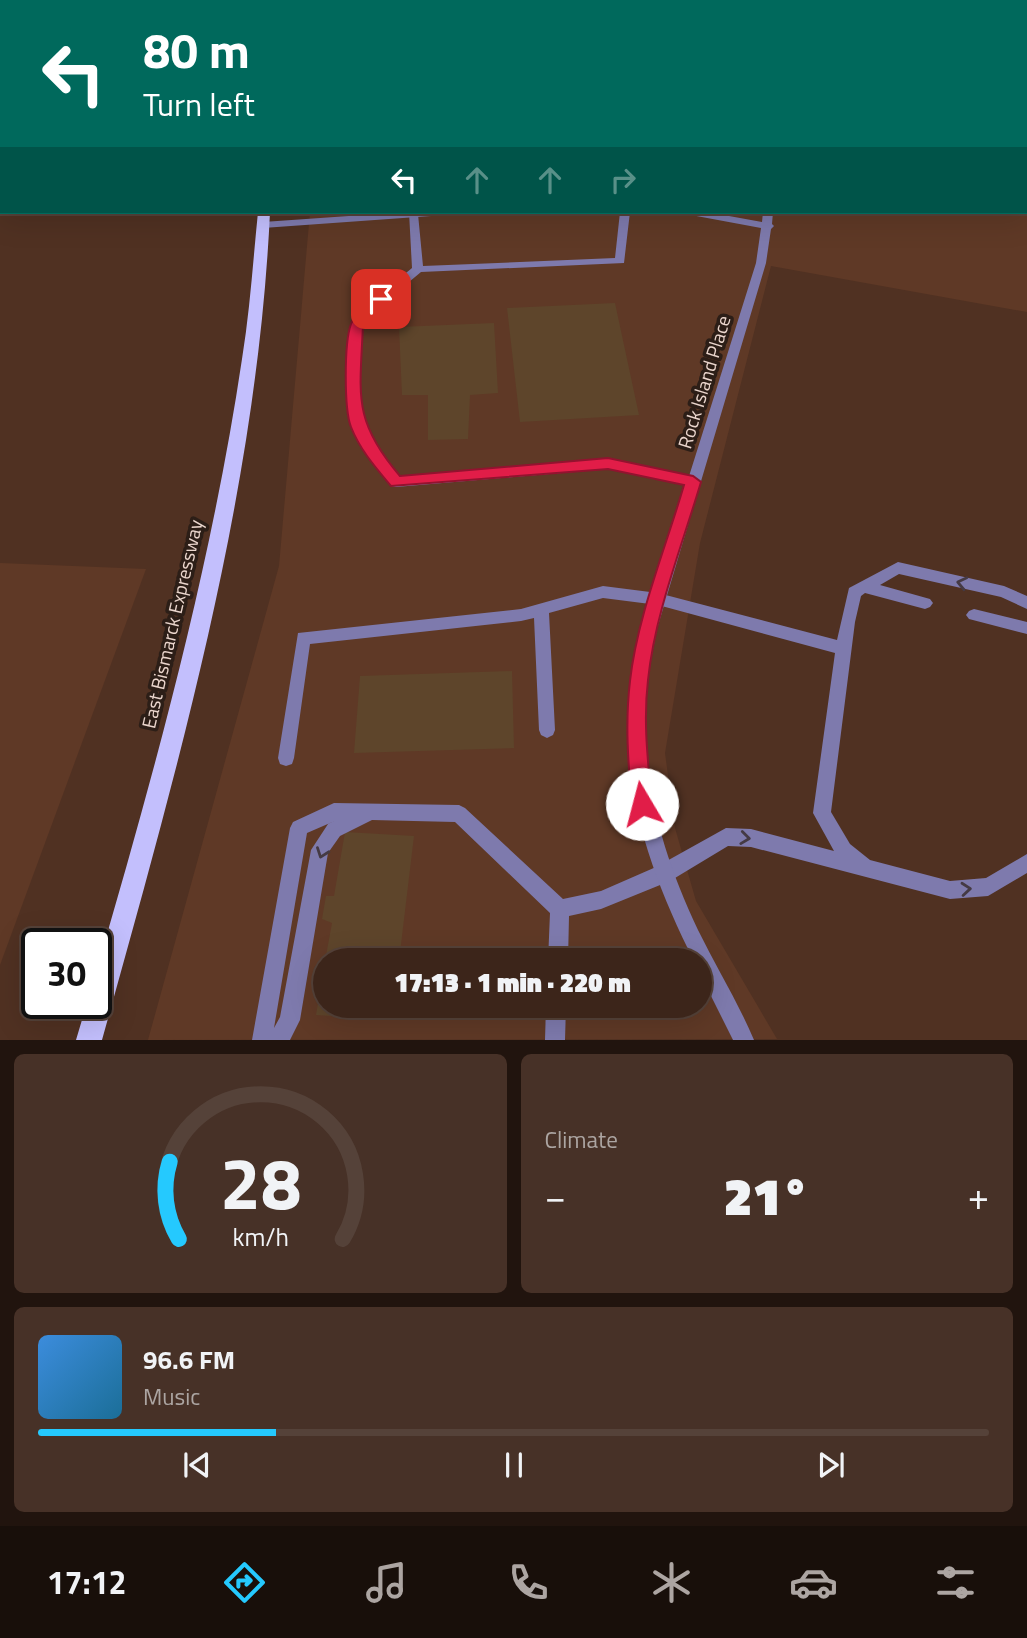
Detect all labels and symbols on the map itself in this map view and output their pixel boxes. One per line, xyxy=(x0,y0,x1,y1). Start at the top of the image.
pin xyxy=(351,269,411,329)
street label: Rock Island Place xyxy=(669,312,738,452)
street label: East Bismarck Expressway xyxy=(133,517,210,731)
one-way arrow xyxy=(956,576,968,591)
position arrow xyxy=(605,767,679,841)
one-way arrow xyxy=(740,831,751,846)
one-way arrow xyxy=(316,846,330,859)
one-way arrow xyxy=(961,881,972,896)
speed limit sign: 30 xyxy=(21,928,112,1019)

